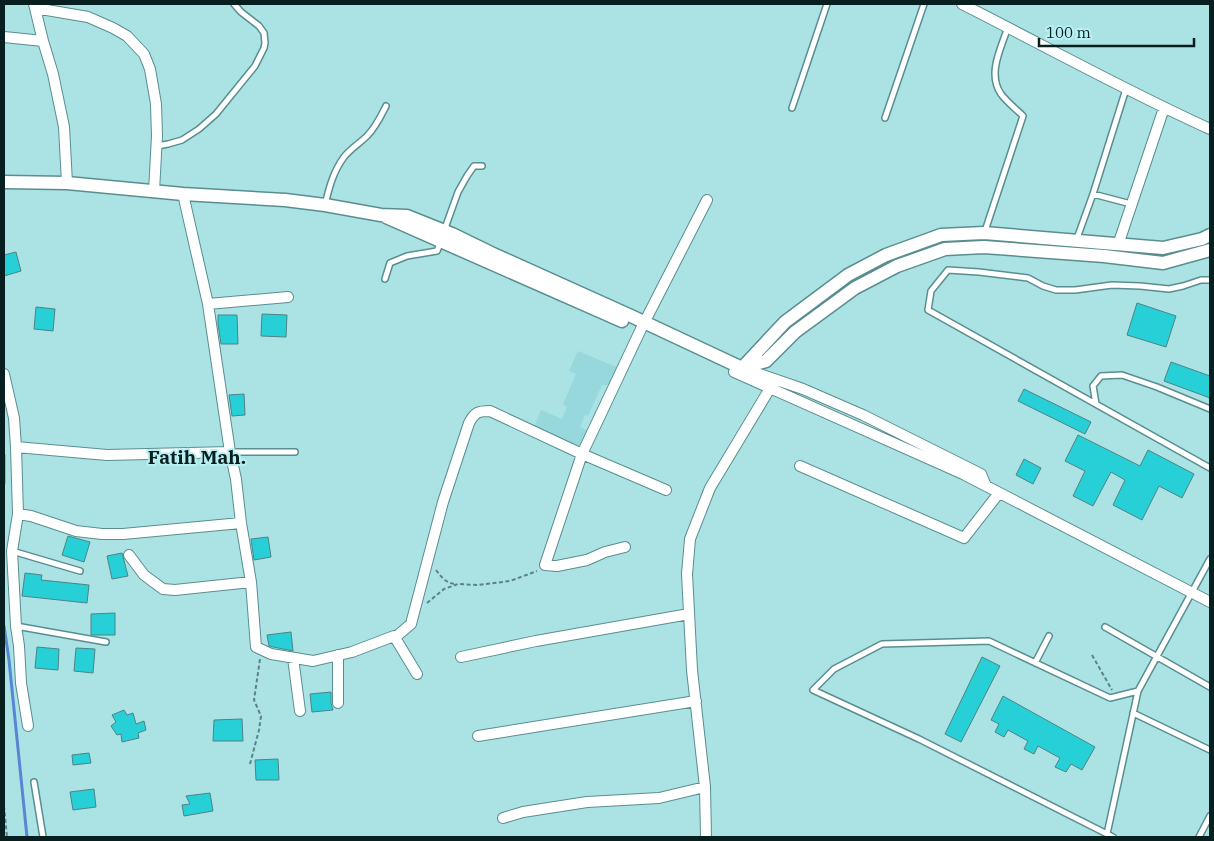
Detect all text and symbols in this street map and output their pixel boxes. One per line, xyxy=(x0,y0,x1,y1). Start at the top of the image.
scale bar xyxy=(1039,15,1194,47)
text: 100 m xyxy=(1046,23,1091,42)
district label: Fatih Mah. xyxy=(148,445,246,469)

